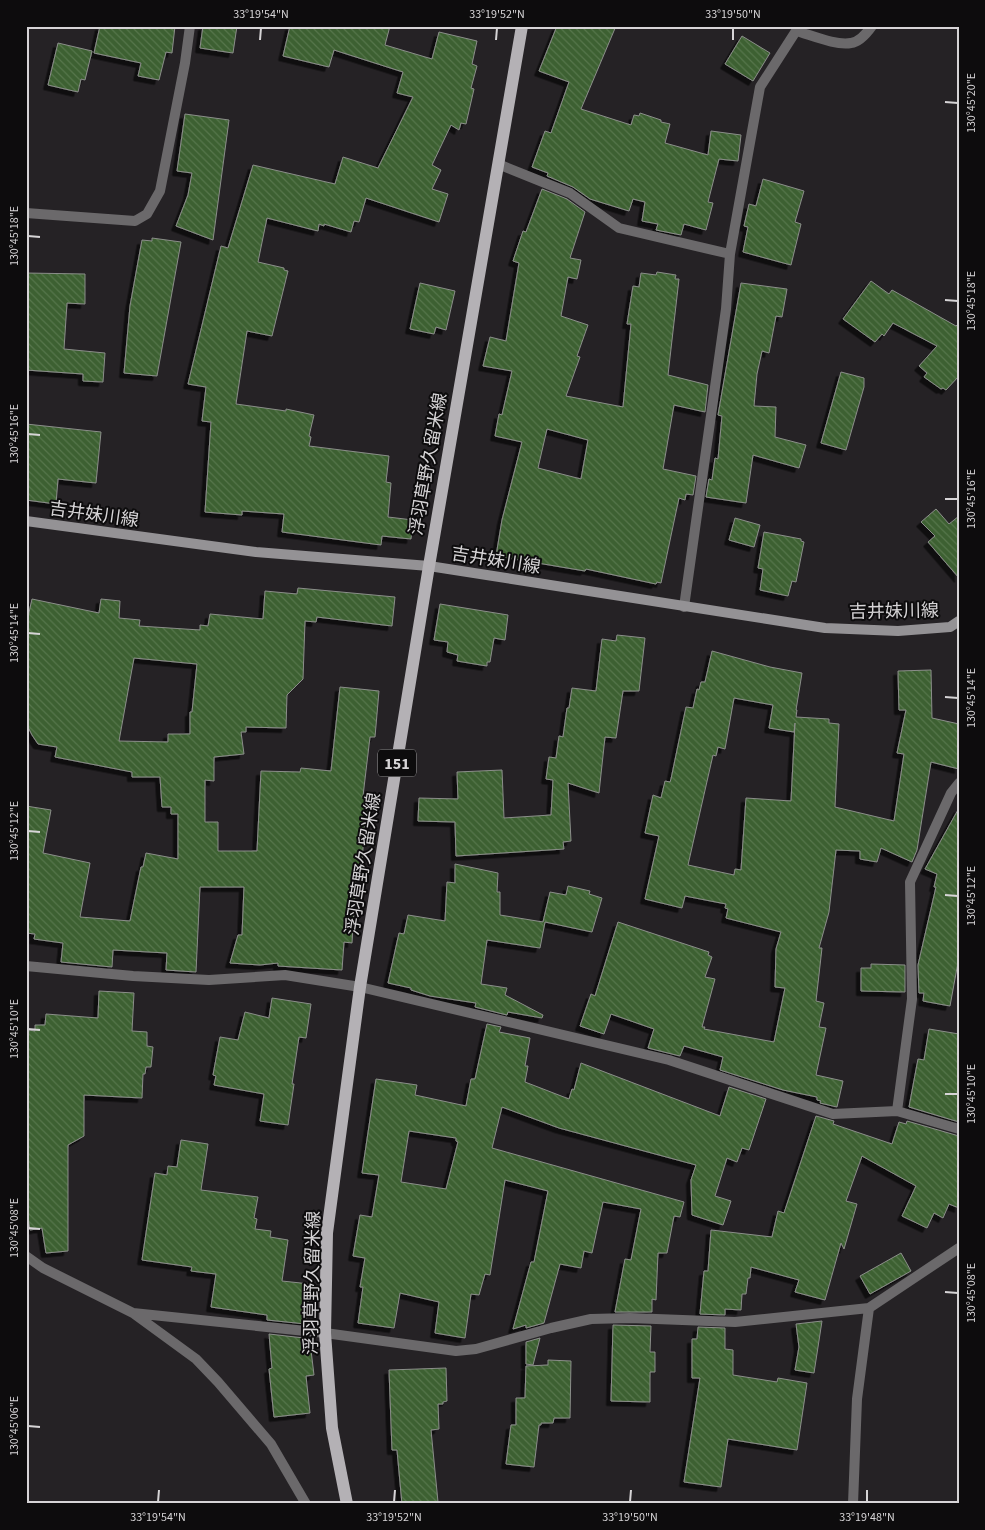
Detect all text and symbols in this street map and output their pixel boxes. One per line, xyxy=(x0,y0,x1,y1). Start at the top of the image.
text: 33°19'54"N xyxy=(233,6,289,23)
text: 33°19'52"N xyxy=(469,6,525,23)
text: 33°19'50"N xyxy=(705,6,761,23)
text: 130°45'20"E xyxy=(963,73,980,133)
text: 130°45'18"E xyxy=(6,206,23,266)
text: 130°45'18"E xyxy=(963,271,980,331)
street label: 浮羽草野久留米線 xyxy=(404,391,453,537)
text: 130°45'16"E xyxy=(6,404,23,464)
text: 130°45'16"E xyxy=(963,469,980,529)
street label: 吉井妹川線 xyxy=(48,496,140,533)
street label: 吉井妹川線 xyxy=(450,541,542,580)
street label: 吉井妹川線 xyxy=(849,598,939,625)
text: 130°45'14"E xyxy=(6,603,23,663)
text: 130°45'14"E xyxy=(963,668,980,728)
road number: 151 xyxy=(378,750,416,776)
street label: 浮羽草野久留米線 xyxy=(340,791,387,937)
text: 130°45'12"E xyxy=(6,801,23,861)
text: 130°45'12"E xyxy=(963,866,980,926)
text: 130°45'10"E xyxy=(6,999,23,1059)
text: 130°45'10"E xyxy=(963,1064,980,1124)
text: 130°45'08"E xyxy=(6,1198,23,1258)
street label: 浮羽草野久留米線 xyxy=(299,1211,326,1355)
text: 130°45'08"E xyxy=(963,1263,980,1323)
text: 130°45'06"E xyxy=(6,1396,23,1456)
text: 33°19'54"N xyxy=(130,1509,186,1526)
text: 33°19'52"N xyxy=(366,1509,422,1526)
text: 33°19'50"N xyxy=(602,1509,658,1526)
text: 33°19'48"N xyxy=(839,1509,895,1526)

